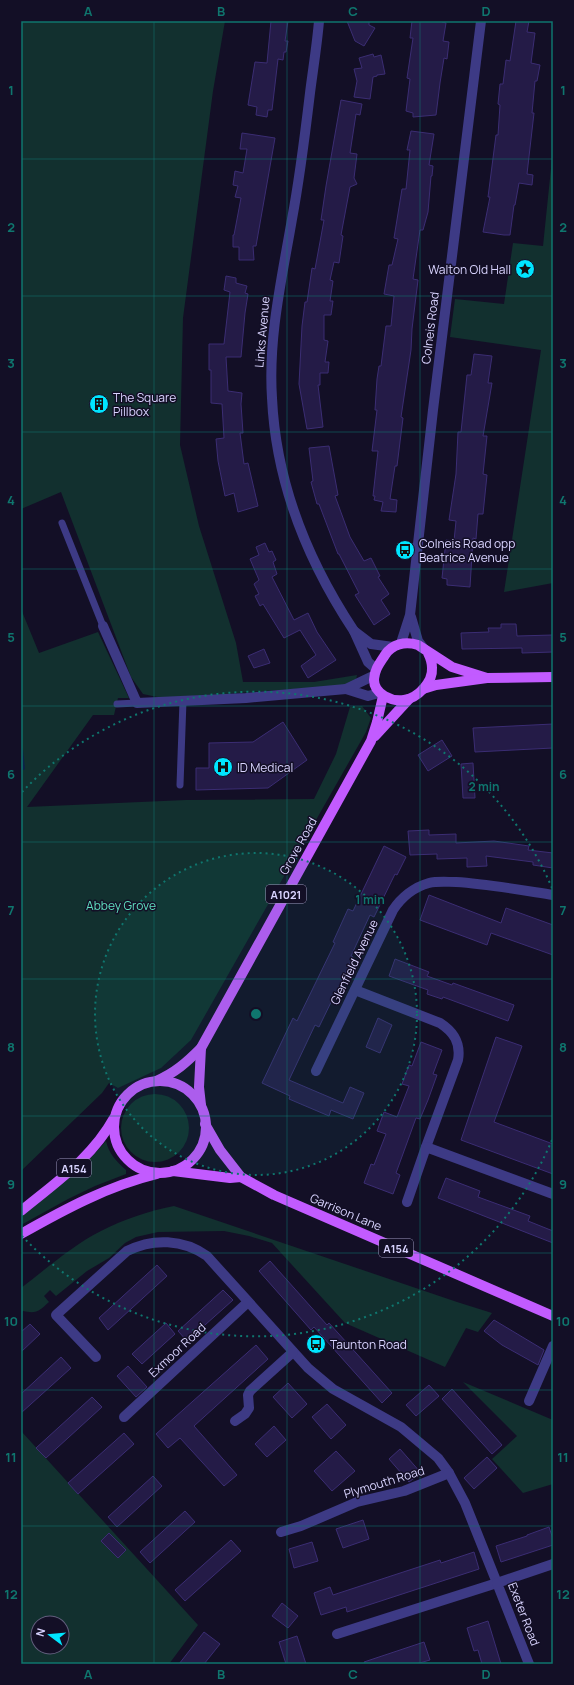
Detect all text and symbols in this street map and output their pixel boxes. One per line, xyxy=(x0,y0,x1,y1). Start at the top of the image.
text: A xyxy=(84,2,93,20)
text: B xyxy=(217,2,225,20)
text: C xyxy=(348,2,358,20)
text: D xyxy=(481,2,491,20)
text: 1 xyxy=(8,81,14,99)
text: 1 xyxy=(560,81,566,99)
text: 2 xyxy=(7,218,15,236)
text: 2 xyxy=(559,218,567,236)
place icon: Walton Old Hall xyxy=(514,258,536,280)
place label: Walton Old Hall xyxy=(428,261,511,278)
street label: Colneis Road xyxy=(417,291,443,365)
street label: Links Avenue xyxy=(250,296,274,368)
text: 3 xyxy=(7,354,15,372)
text: 3 xyxy=(559,354,567,372)
place label: The Square Pillbox xyxy=(113,389,176,420)
building icon: The Square Pillbox xyxy=(88,393,110,415)
text: 4 xyxy=(7,491,15,509)
text: 4 xyxy=(559,491,567,509)
place label: Colneis Road opp Beatrice Avenue xyxy=(419,535,515,566)
bus stop icon: Colneis Road opp Beatrice Avenue xyxy=(394,539,416,561)
text: 5 xyxy=(7,628,15,646)
text: 5 xyxy=(559,628,567,646)
hospital icon: ID Medical xyxy=(212,756,234,778)
place label: ID Medical xyxy=(237,759,293,776)
text: 6 xyxy=(7,765,15,783)
text: 6 xyxy=(559,765,567,783)
text: 2 min xyxy=(468,778,500,795)
street label: Grove Road xyxy=(275,814,321,878)
road number: A1021 xyxy=(266,885,306,903)
text: 1 min xyxy=(355,891,385,908)
park label: Abbey Grove xyxy=(86,897,156,914)
text: 7 xyxy=(8,901,15,919)
text: 7 xyxy=(560,901,567,919)
street label: Glenfield Avenue xyxy=(326,917,382,1007)
centre of rings xyxy=(249,1007,263,1021)
text: 8 xyxy=(7,1038,15,1056)
text: 8 xyxy=(559,1038,567,1056)
road number: A154 xyxy=(57,1159,91,1177)
text: 9 xyxy=(7,1175,15,1193)
text: 9 xyxy=(559,1175,567,1193)
street label: Garrison Lane xyxy=(308,1189,384,1235)
road number: A154 xyxy=(379,1239,413,1257)
text: 10 xyxy=(4,1312,18,1330)
text: 10 xyxy=(556,1312,570,1330)
street label: Exmoor Road xyxy=(145,1319,209,1381)
bus stop icon: Taunton Road xyxy=(305,1333,327,1355)
place label: Taunton Road xyxy=(330,1336,407,1353)
text: 11 xyxy=(5,1448,17,1466)
text: 11 xyxy=(557,1448,569,1466)
street label: Plymouth Road xyxy=(342,1462,426,1502)
street label: Exeter Road xyxy=(504,1580,544,1648)
text: 12 xyxy=(4,1585,18,1603)
text: 12 xyxy=(556,1585,570,1603)
north arrow xyxy=(30,1615,70,1655)
text: N xyxy=(32,1626,48,1638)
text: A xyxy=(84,1665,93,1683)
text: B xyxy=(217,1665,225,1683)
text: C xyxy=(348,1665,358,1683)
text: D xyxy=(481,1665,491,1683)

